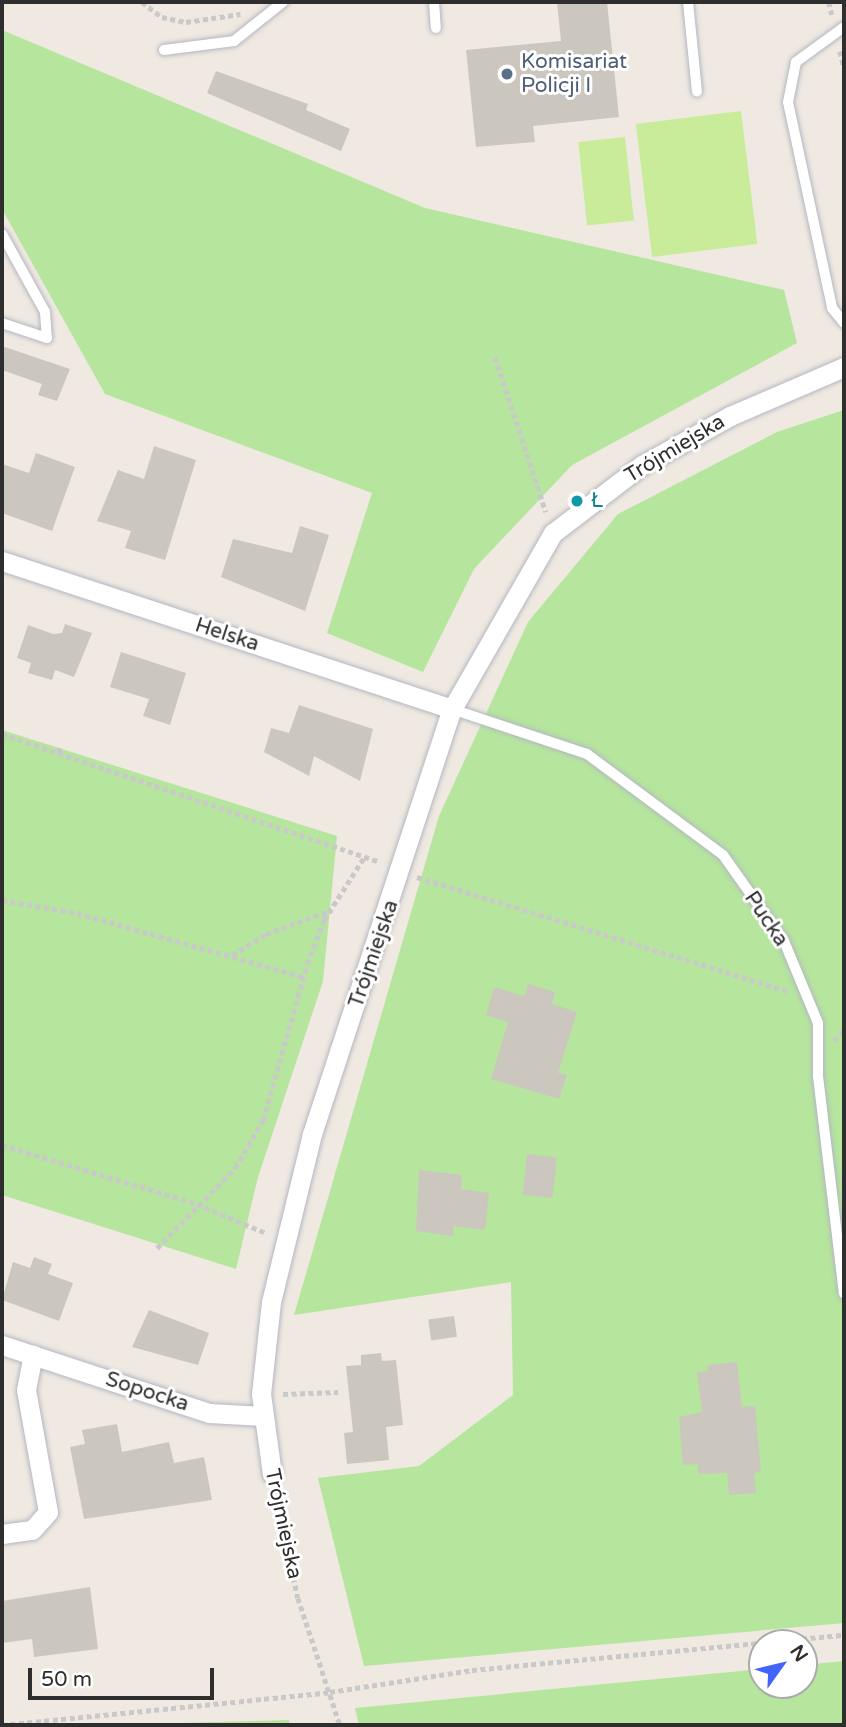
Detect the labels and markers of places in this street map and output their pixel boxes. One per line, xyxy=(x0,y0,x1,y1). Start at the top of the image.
place label: Komisariat Policji I xyxy=(521,49,627,99)
marker: Komisariat Policji I xyxy=(499,66,515,82)
place label: Ł xyxy=(591,488,603,514)
marker: Ł xyxy=(569,493,585,509)

